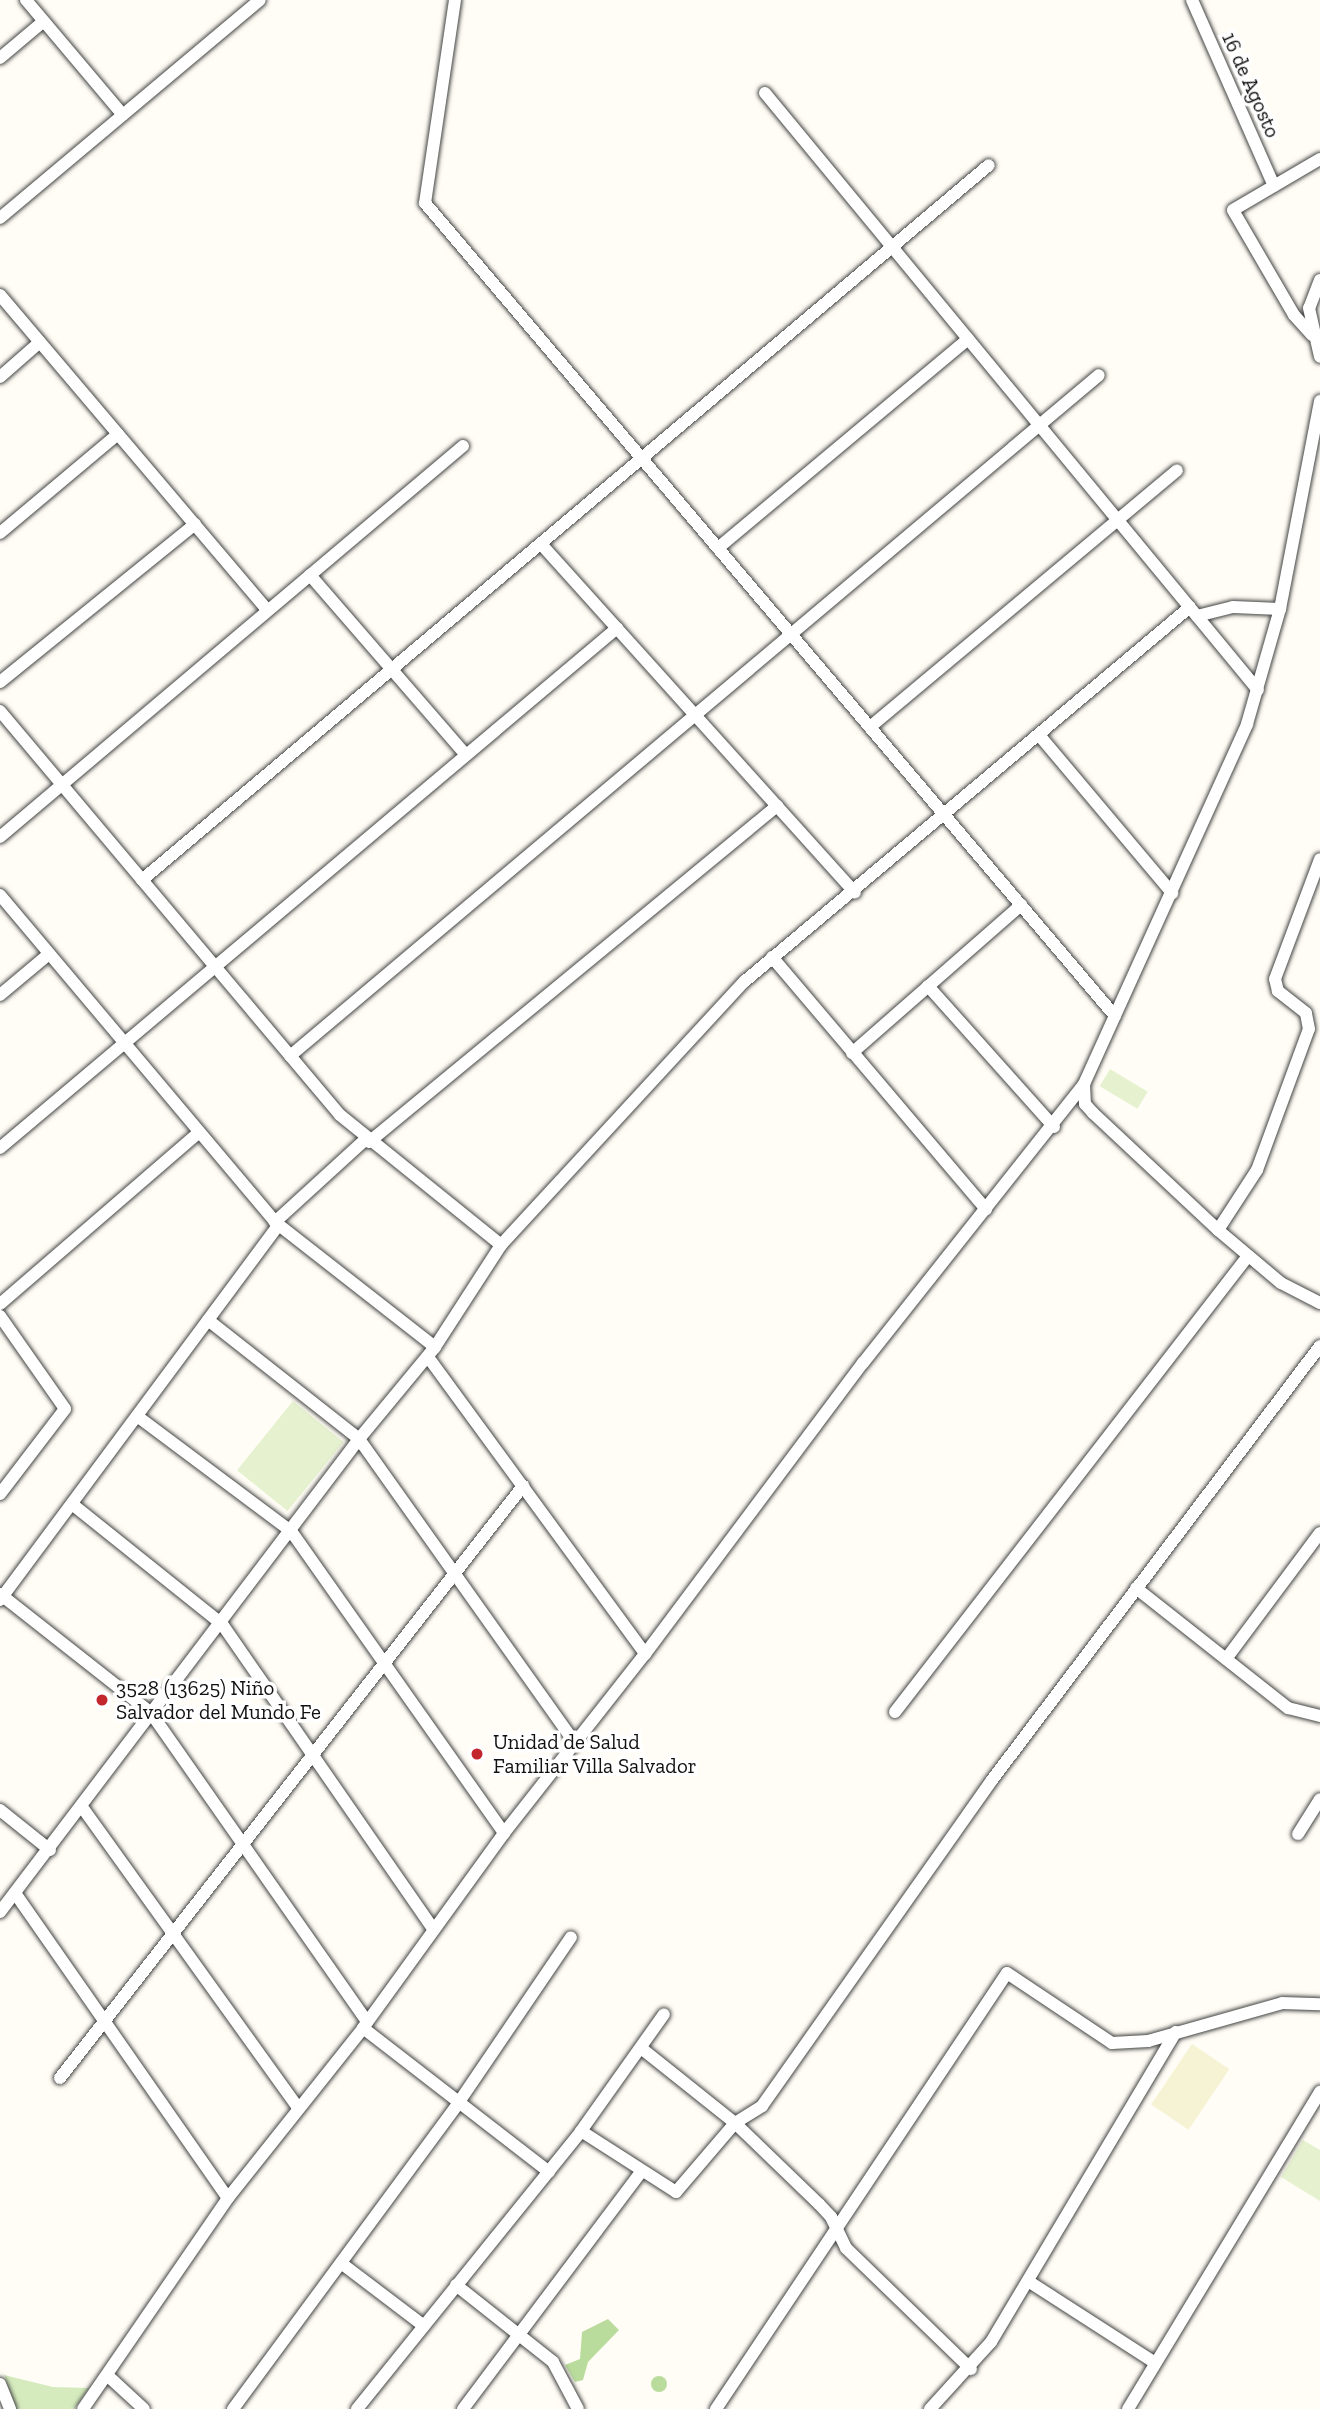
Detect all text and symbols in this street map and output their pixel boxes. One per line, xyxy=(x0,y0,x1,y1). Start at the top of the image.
street label: 16 de Agosto xyxy=(1216,28,1286,142)
place label: 3528 (13625) Niño Salvador del Mundo Fe xyxy=(116,1675,321,1725)
marker: 3528 (13625) Niño Salvador del Mundo Fe xyxy=(94,1692,110,1708)
place label: Unidad de Salud Familiar Villa Salvador xyxy=(493,1729,698,1779)
marker: Unidad de Salud Familiar Villa Salvador xyxy=(467,1744,487,1764)

